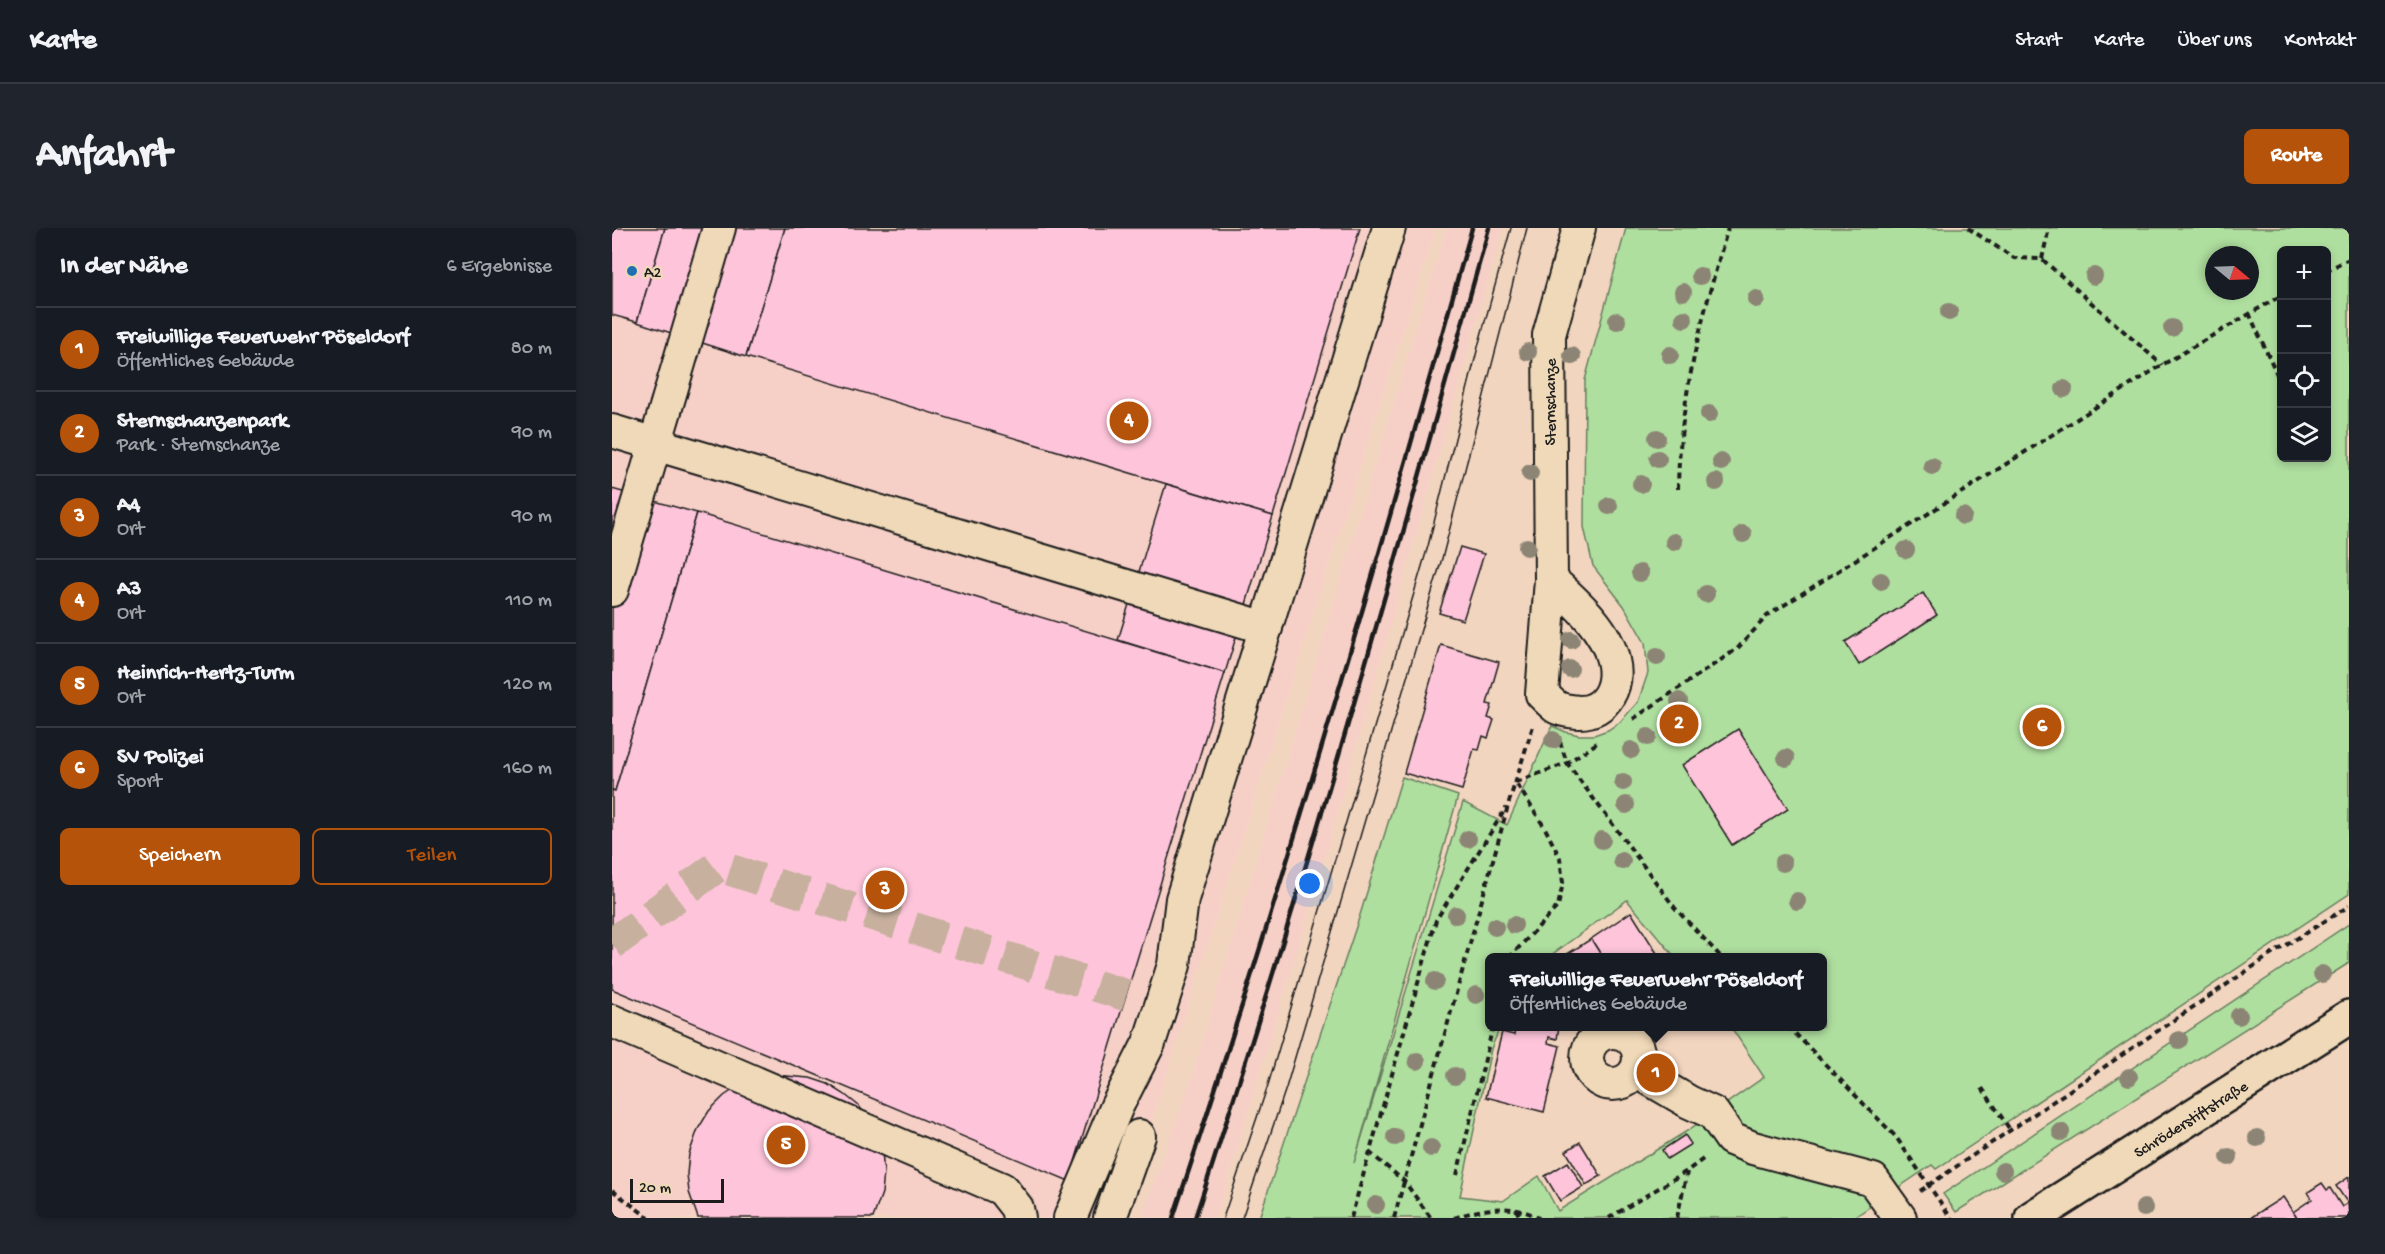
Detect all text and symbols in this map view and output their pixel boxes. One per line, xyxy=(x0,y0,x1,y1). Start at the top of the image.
text: Karte xyxy=(30,25,97,58)
text: Start xyxy=(2015,29,2061,54)
text: Karte xyxy=(2094,29,2144,54)
text: Über uns xyxy=(2177,29,2251,54)
text: Kontakt xyxy=(2284,29,2355,54)
button: Route xyxy=(2244,129,2349,184)
text: Anfahrt xyxy=(36,132,171,181)
north arrow xyxy=(2205,246,2259,300)
map controls xyxy=(2277,246,2331,462)
button: + xyxy=(2277,246,2331,300)
text: In der Nähe xyxy=(60,252,188,283)
text: 6 Ergebnisse xyxy=(446,256,552,279)
marker: A2 xyxy=(625,264,639,278)
place label: A2 xyxy=(644,265,661,284)
button: − xyxy=(2277,300,2331,354)
text: Freiwillige Feuerwehr Pöseldorf xyxy=(117,325,410,351)
text: 1 xyxy=(75,338,84,361)
text: 80 m xyxy=(511,338,552,361)
text: Öffentliches Gebäude xyxy=(117,351,294,374)
button: locate xyxy=(2277,354,2331,408)
street label: Sternschanze xyxy=(1543,358,1562,446)
pin: 4 xyxy=(1110,398,1148,444)
button: layers xyxy=(2277,408,2331,462)
text: Sternschanzenpark xyxy=(117,409,288,435)
text: 2 xyxy=(75,422,84,445)
text: 90 m xyxy=(512,422,552,445)
text: Park · Sternschanze xyxy=(117,435,280,458)
text: A4 xyxy=(117,493,140,519)
text: 3 xyxy=(74,506,85,529)
text: 90 m xyxy=(512,506,552,529)
text: Ort xyxy=(117,519,144,542)
text: A3 xyxy=(117,577,141,603)
text: 4 xyxy=(75,590,84,613)
text: 110 m xyxy=(506,590,552,613)
text: Ort xyxy=(117,603,144,626)
text: Heinrich-Hertz-Turm xyxy=(117,661,294,687)
text: 5 xyxy=(74,674,85,697)
text: 120 m xyxy=(504,674,552,697)
text: Ort xyxy=(117,687,144,710)
pin: 2 xyxy=(1660,702,1698,746)
pin: 6 xyxy=(2022,704,2062,750)
text: SV Polizei xyxy=(117,745,204,771)
text: 6 xyxy=(74,758,85,781)
text: 160 m xyxy=(503,758,552,781)
text: Sport xyxy=(117,771,162,794)
button: Speichern xyxy=(60,828,300,885)
button: Teilen xyxy=(312,828,552,885)
pin: 3 xyxy=(866,868,904,912)
your location xyxy=(1295,869,1324,898)
popup xyxy=(1485,953,1827,1031)
text: Freiwillige Feuerwehr Pöseldorf xyxy=(1510,968,1802,994)
text: Öffentliches Gebäude xyxy=(1510,994,1687,1017)
pin: 1 xyxy=(1636,1050,1676,1096)
street label: Schröderstiftstraße xyxy=(2131,1078,2253,1164)
pin: 5 xyxy=(766,1122,806,1168)
scale bar xyxy=(630,1176,724,1204)
text: 20 m xyxy=(639,1180,671,1199)

